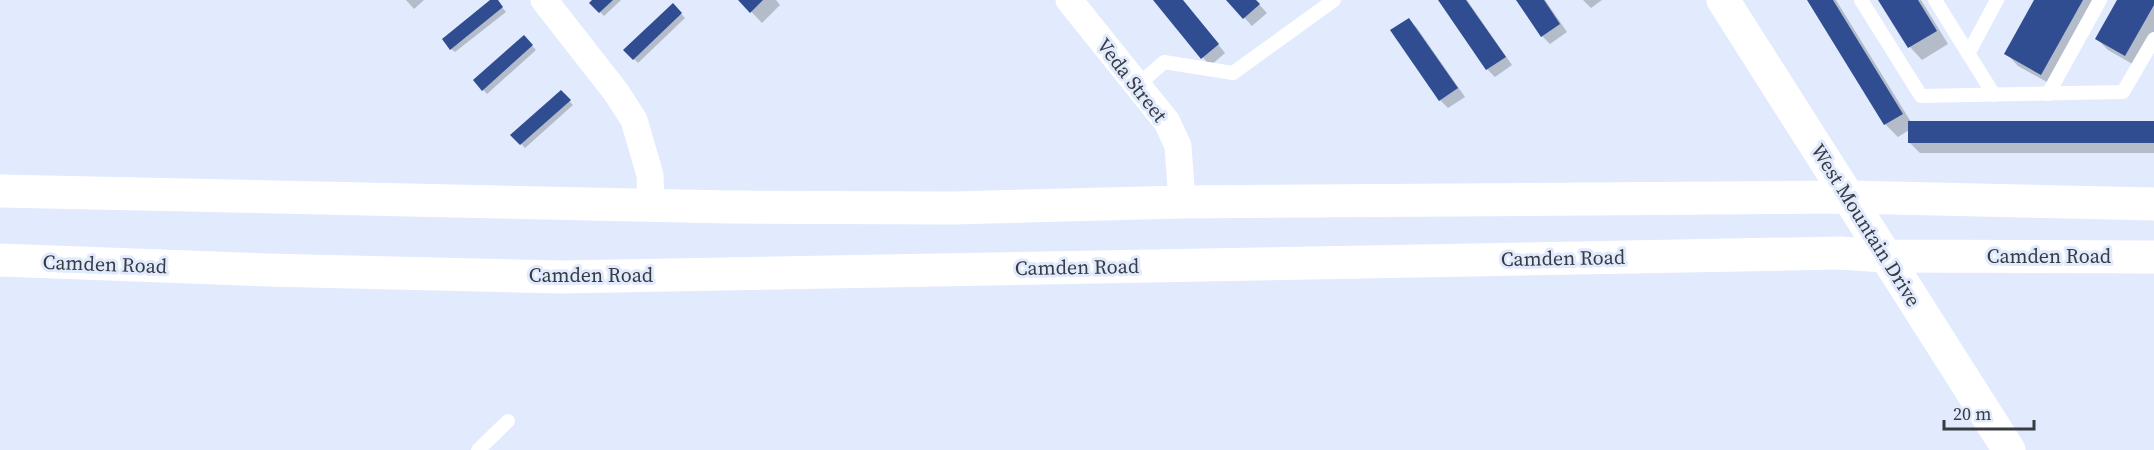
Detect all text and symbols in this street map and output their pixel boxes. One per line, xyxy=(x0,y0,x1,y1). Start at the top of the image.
street label: Veda Street xyxy=(1090,32,1174,128)
street label: West Mountain Drive xyxy=(1804,138,1928,312)
street label: Camden Road xyxy=(1987,242,2112,270)
street label: Camden Road xyxy=(1501,243,1626,273)
street label: Camden Road xyxy=(42,248,168,280)
street label: Camden Road xyxy=(1015,252,1140,282)
street label: Camden Road xyxy=(529,261,654,289)
scale bar xyxy=(1944,393,2034,431)
text: 20 m xyxy=(1953,401,1991,426)

